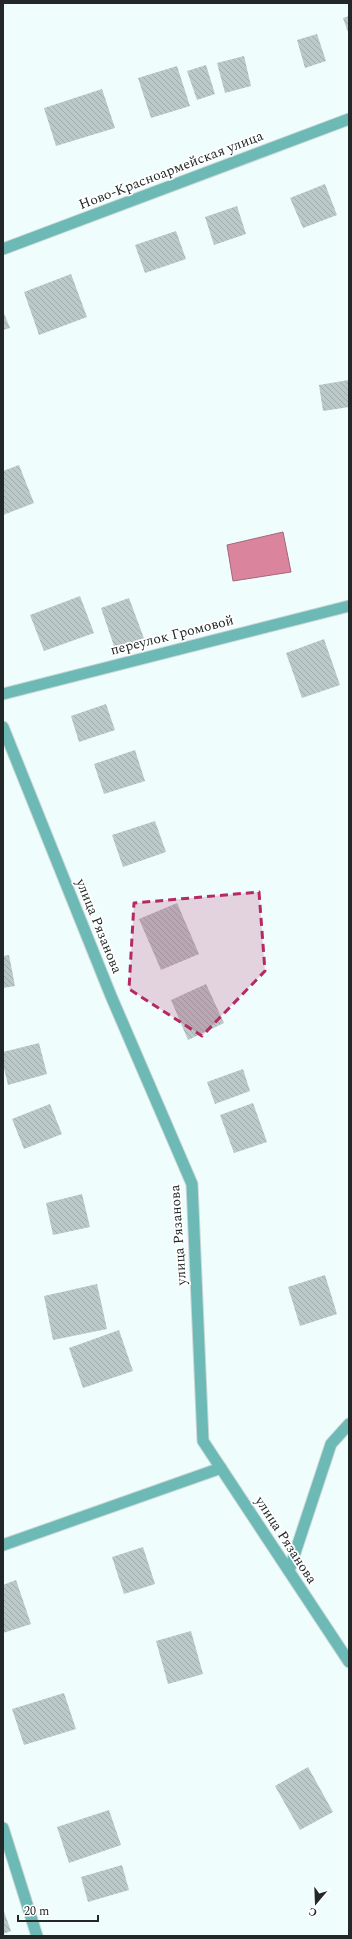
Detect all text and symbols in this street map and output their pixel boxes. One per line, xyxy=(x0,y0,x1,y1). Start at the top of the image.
street label: Ново-Красноармейская улица xyxy=(76,125,266,215)
street label: переулок Громовой xyxy=(108,610,236,660)
street label: улица Рязанова xyxy=(70,874,128,977)
street label: улица Рязанова xyxy=(164,1184,192,1287)
street label: улица Рязанова xyxy=(249,1491,322,1588)
north arrow xyxy=(296,1883,336,1923)
scale bar xyxy=(18,1897,98,1923)
text: 20 m xyxy=(24,1902,49,1921)
text: С xyxy=(306,1903,319,1921)

